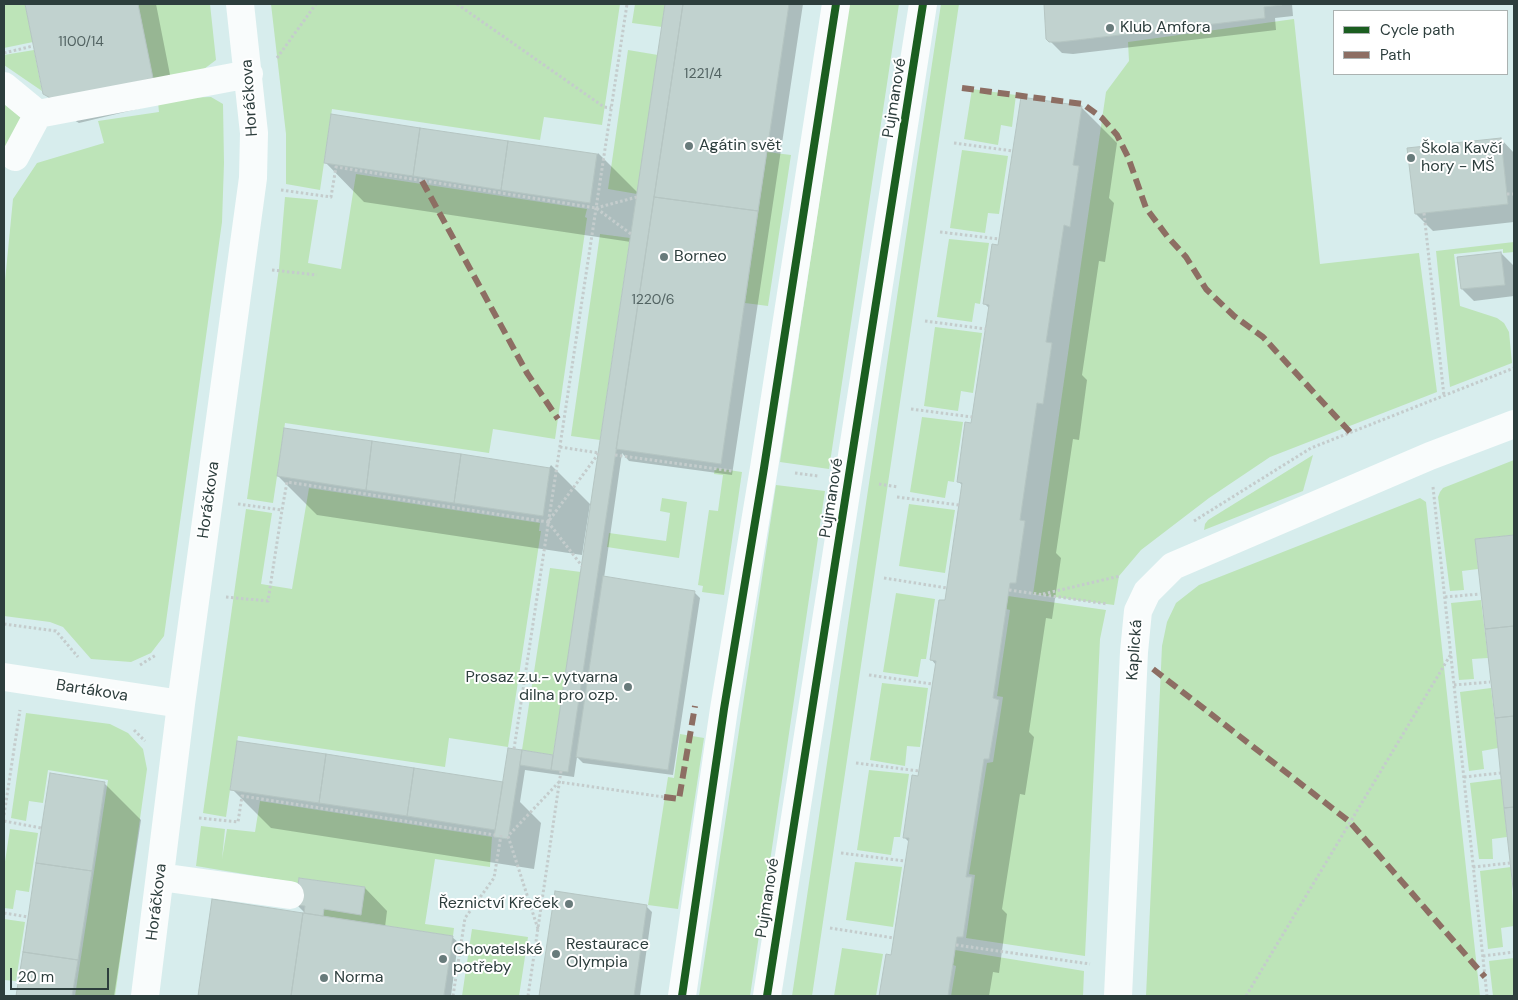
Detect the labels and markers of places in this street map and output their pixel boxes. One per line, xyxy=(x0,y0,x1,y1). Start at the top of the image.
place label: Klub Amfora xyxy=(1120,18,1210,38)
marker: Klub Amfora xyxy=(1104,22,1116,34)
place label: Agátin svět xyxy=(699,136,781,156)
place label: Škola Kavčí hory - MŠ xyxy=(1421,139,1502,177)
marker: Agátin svět xyxy=(683,140,695,152)
marker: Škola Kavčí hory - MŠ xyxy=(1405,152,1417,164)
place label: Borneo xyxy=(674,247,727,267)
marker: Borneo xyxy=(658,251,670,263)
place label: Prosaz z.u.- vytvarna dilna pro ozp. xyxy=(465,668,618,706)
marker: Prosaz z.u.- vytvarna dilna pro ozp. xyxy=(622,681,634,693)
place label: Řeznictví Křeček xyxy=(439,894,559,914)
marker: Řeznictví Křeček xyxy=(563,898,575,910)
place label: Restaurace Olympia xyxy=(566,935,649,973)
place label: Chovatelské potřeby xyxy=(453,940,543,978)
marker: Restaurace Olympia xyxy=(550,948,562,960)
marker: Chovatelské potřeby xyxy=(437,953,449,965)
place label: Norma xyxy=(334,968,383,988)
marker: Norma xyxy=(318,972,330,984)

